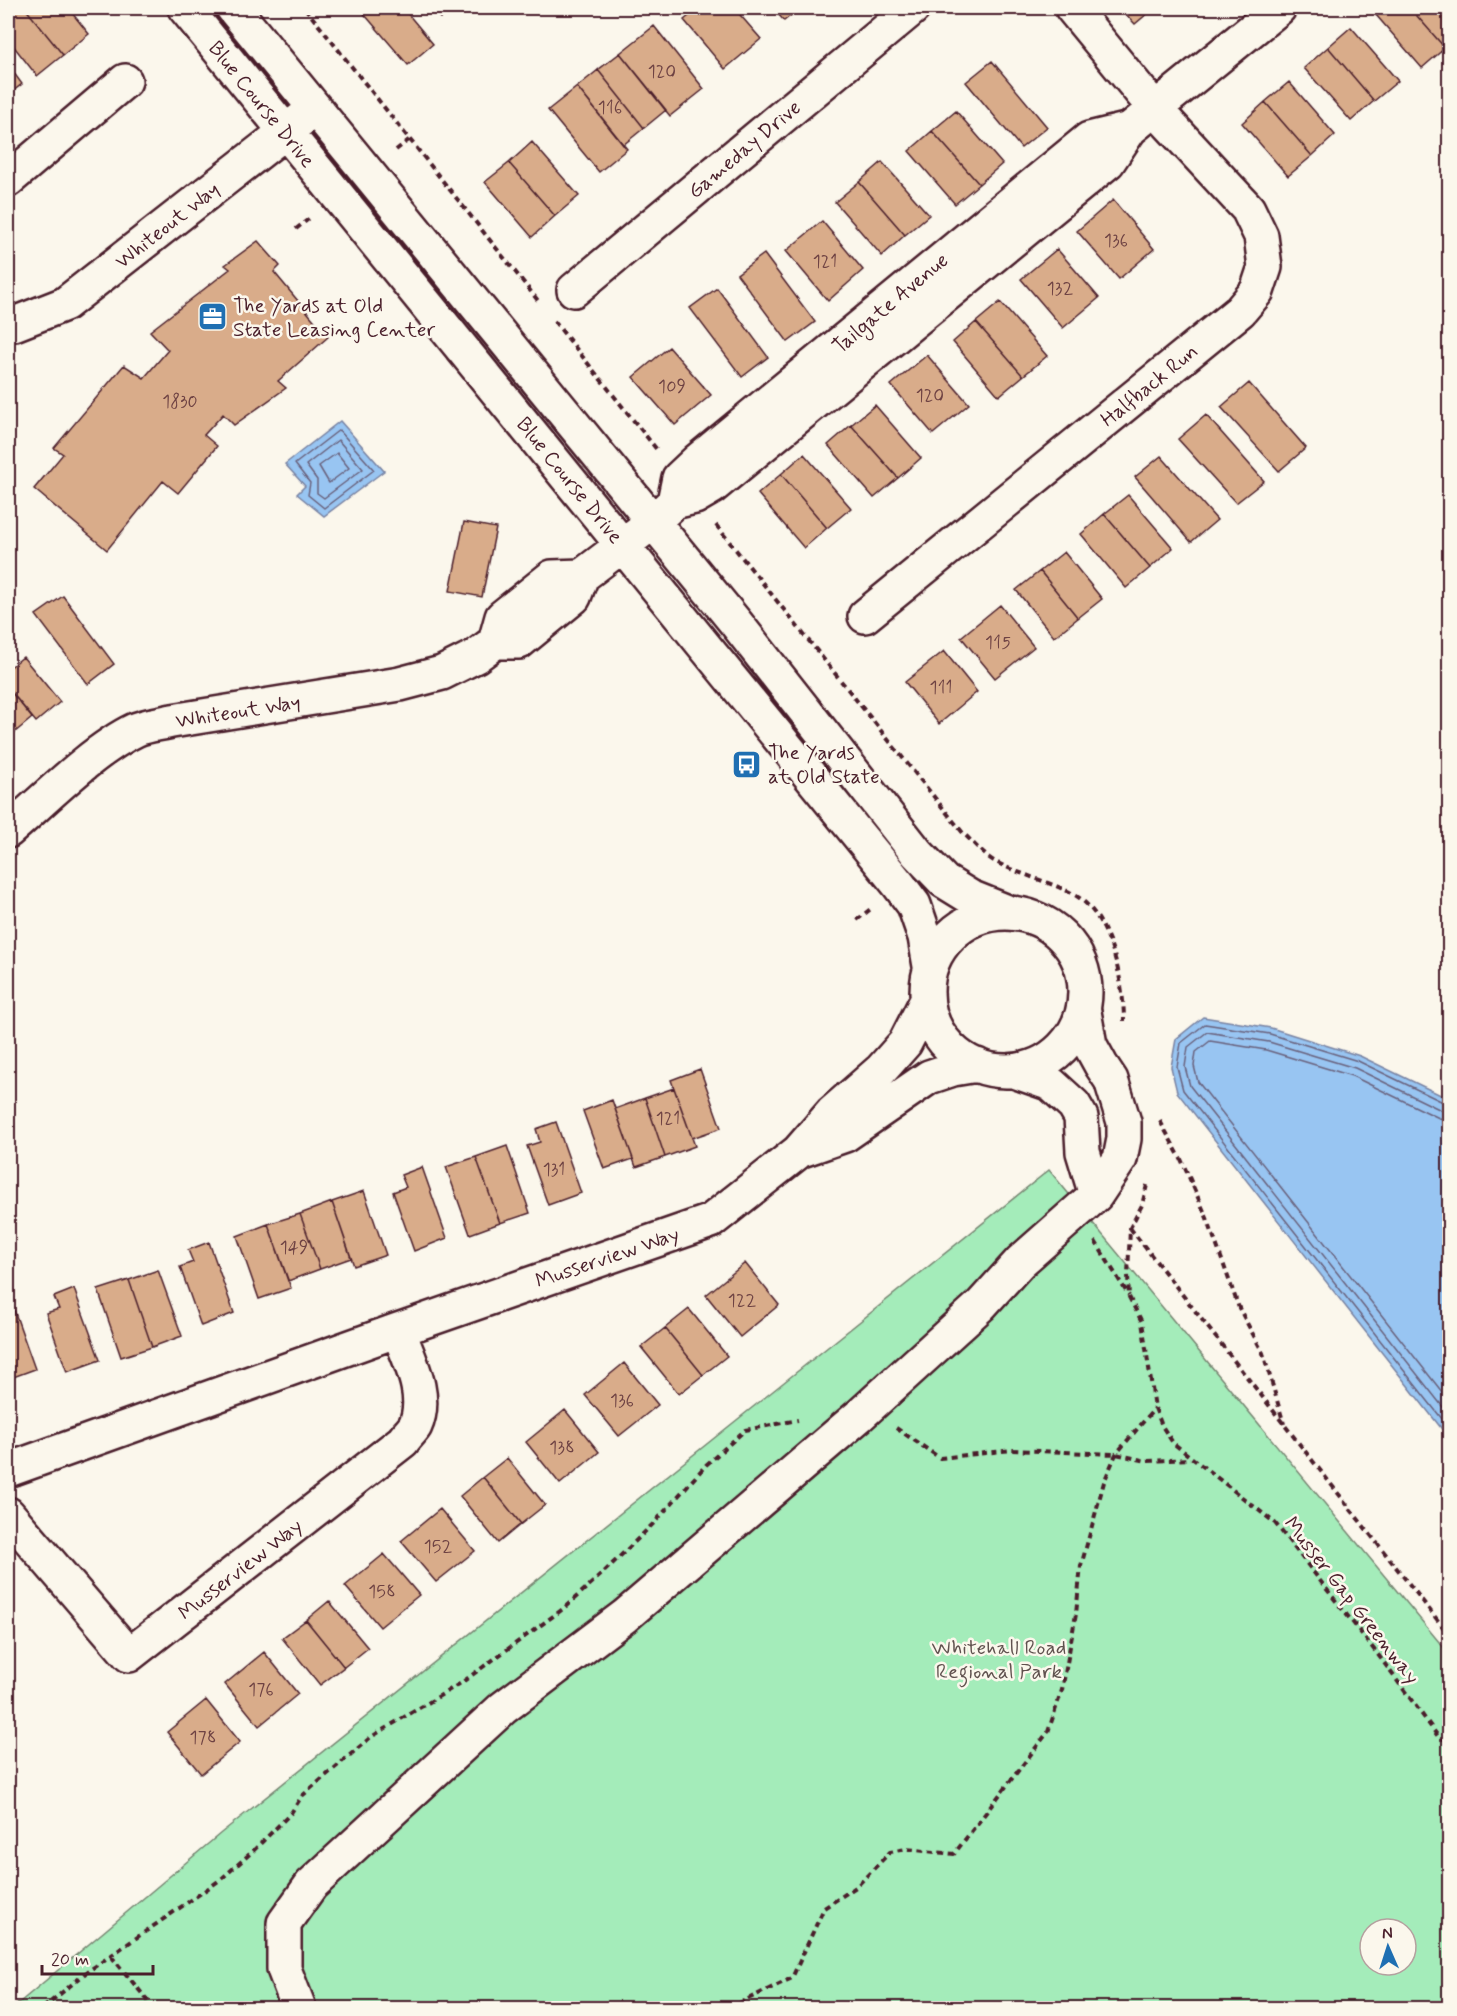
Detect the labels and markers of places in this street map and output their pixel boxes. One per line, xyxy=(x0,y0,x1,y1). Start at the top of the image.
place label: The Yards at Old State Leasing Center xyxy=(233,292,435,344)
office icon: The Yards at Old State Leasing Center xyxy=(196,301,228,333)
place label: The Yards at Old State xyxy=(768,739,880,791)
bus stop icon: The Yards at Old State xyxy=(731,748,763,780)

